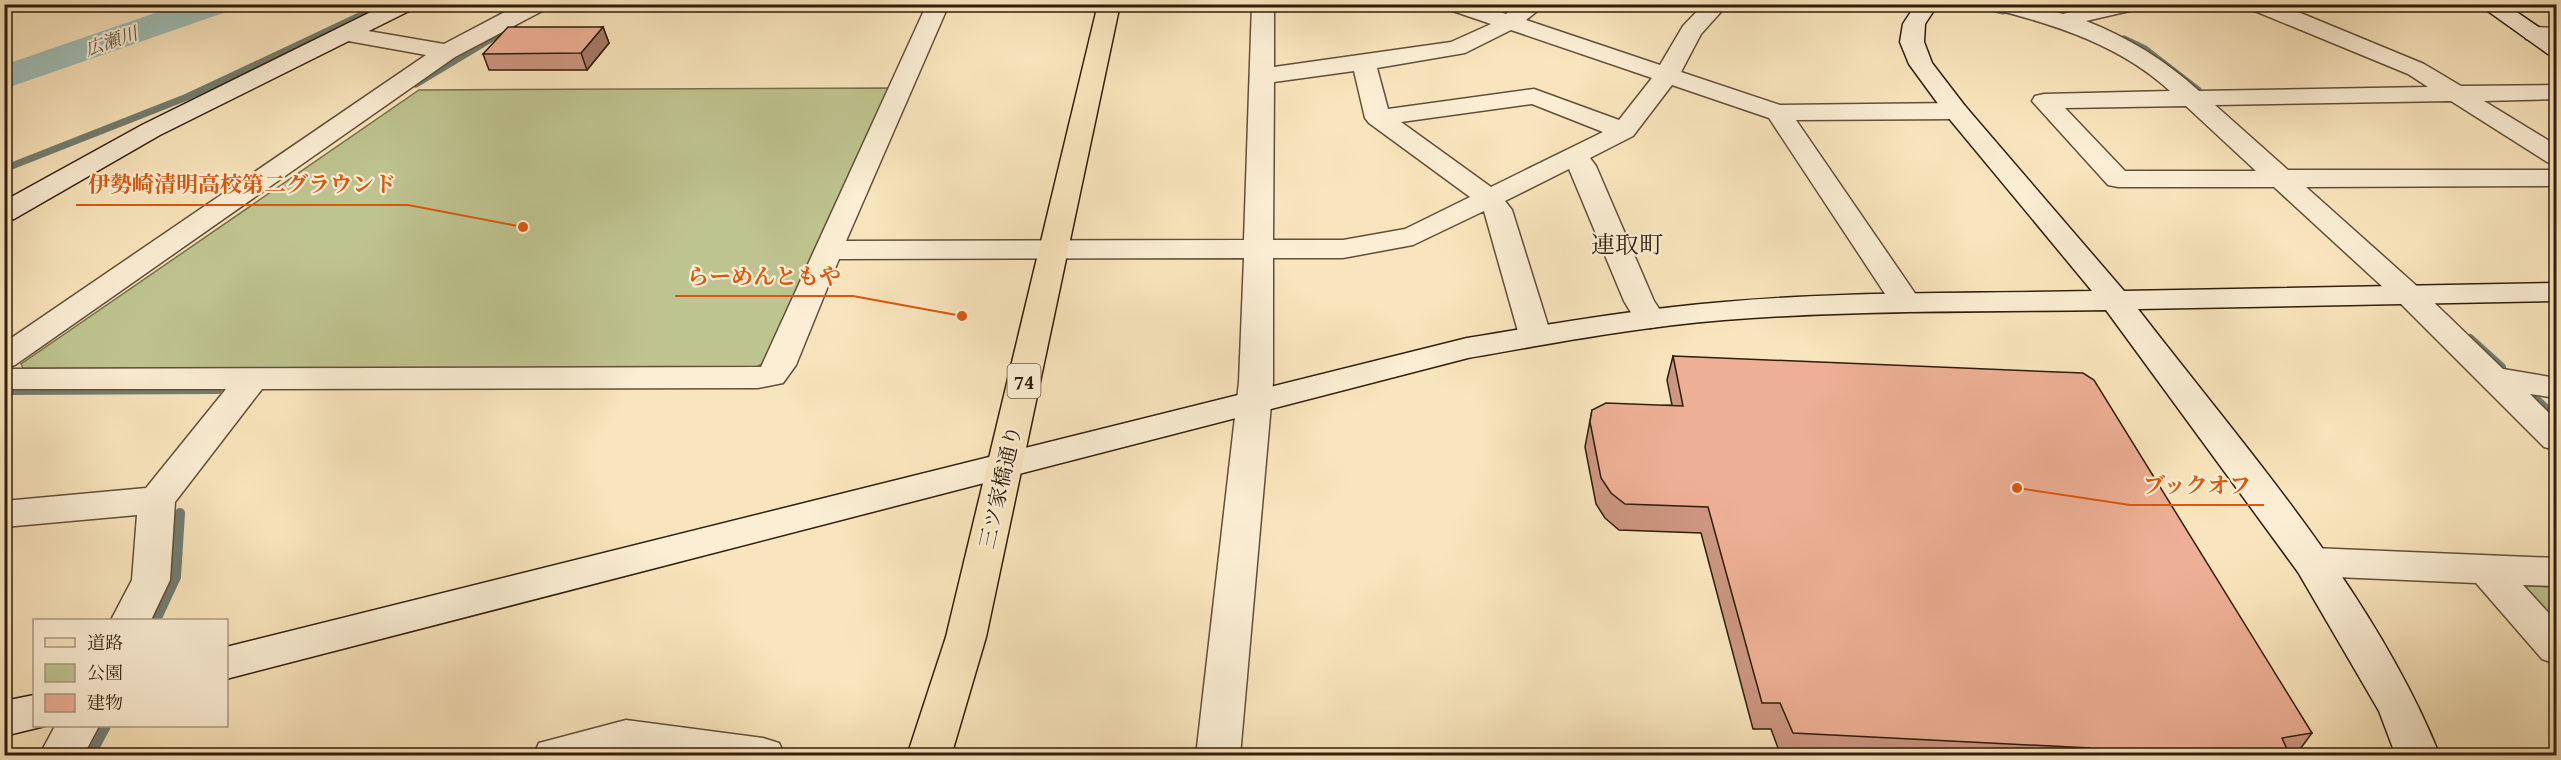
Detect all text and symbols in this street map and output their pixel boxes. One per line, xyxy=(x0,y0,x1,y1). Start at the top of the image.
water label: 広瀬川 xyxy=(81,19,143,63)
callout: 伊勢崎清明高校第二グラウンド xyxy=(76,165,408,205)
text: 伊勢崎清明高校第二グラウンド xyxy=(88,168,396,200)
district label: 連取町 xyxy=(1591,227,1663,262)
callout: らーめんともや xyxy=(675,256,853,296)
text: らーめんともや xyxy=(687,260,841,292)
road number: 74 xyxy=(1008,364,1040,398)
street label: 三ツ家橋通り xyxy=(971,422,1029,552)
callout: ブックオフ xyxy=(2130,465,2264,505)
text: ブックオフ xyxy=(2143,469,2251,501)
legend xyxy=(33,619,228,727)
text: 道路 xyxy=(87,629,123,656)
text: 公園 xyxy=(87,659,123,686)
text: 建物 xyxy=(87,689,123,716)

